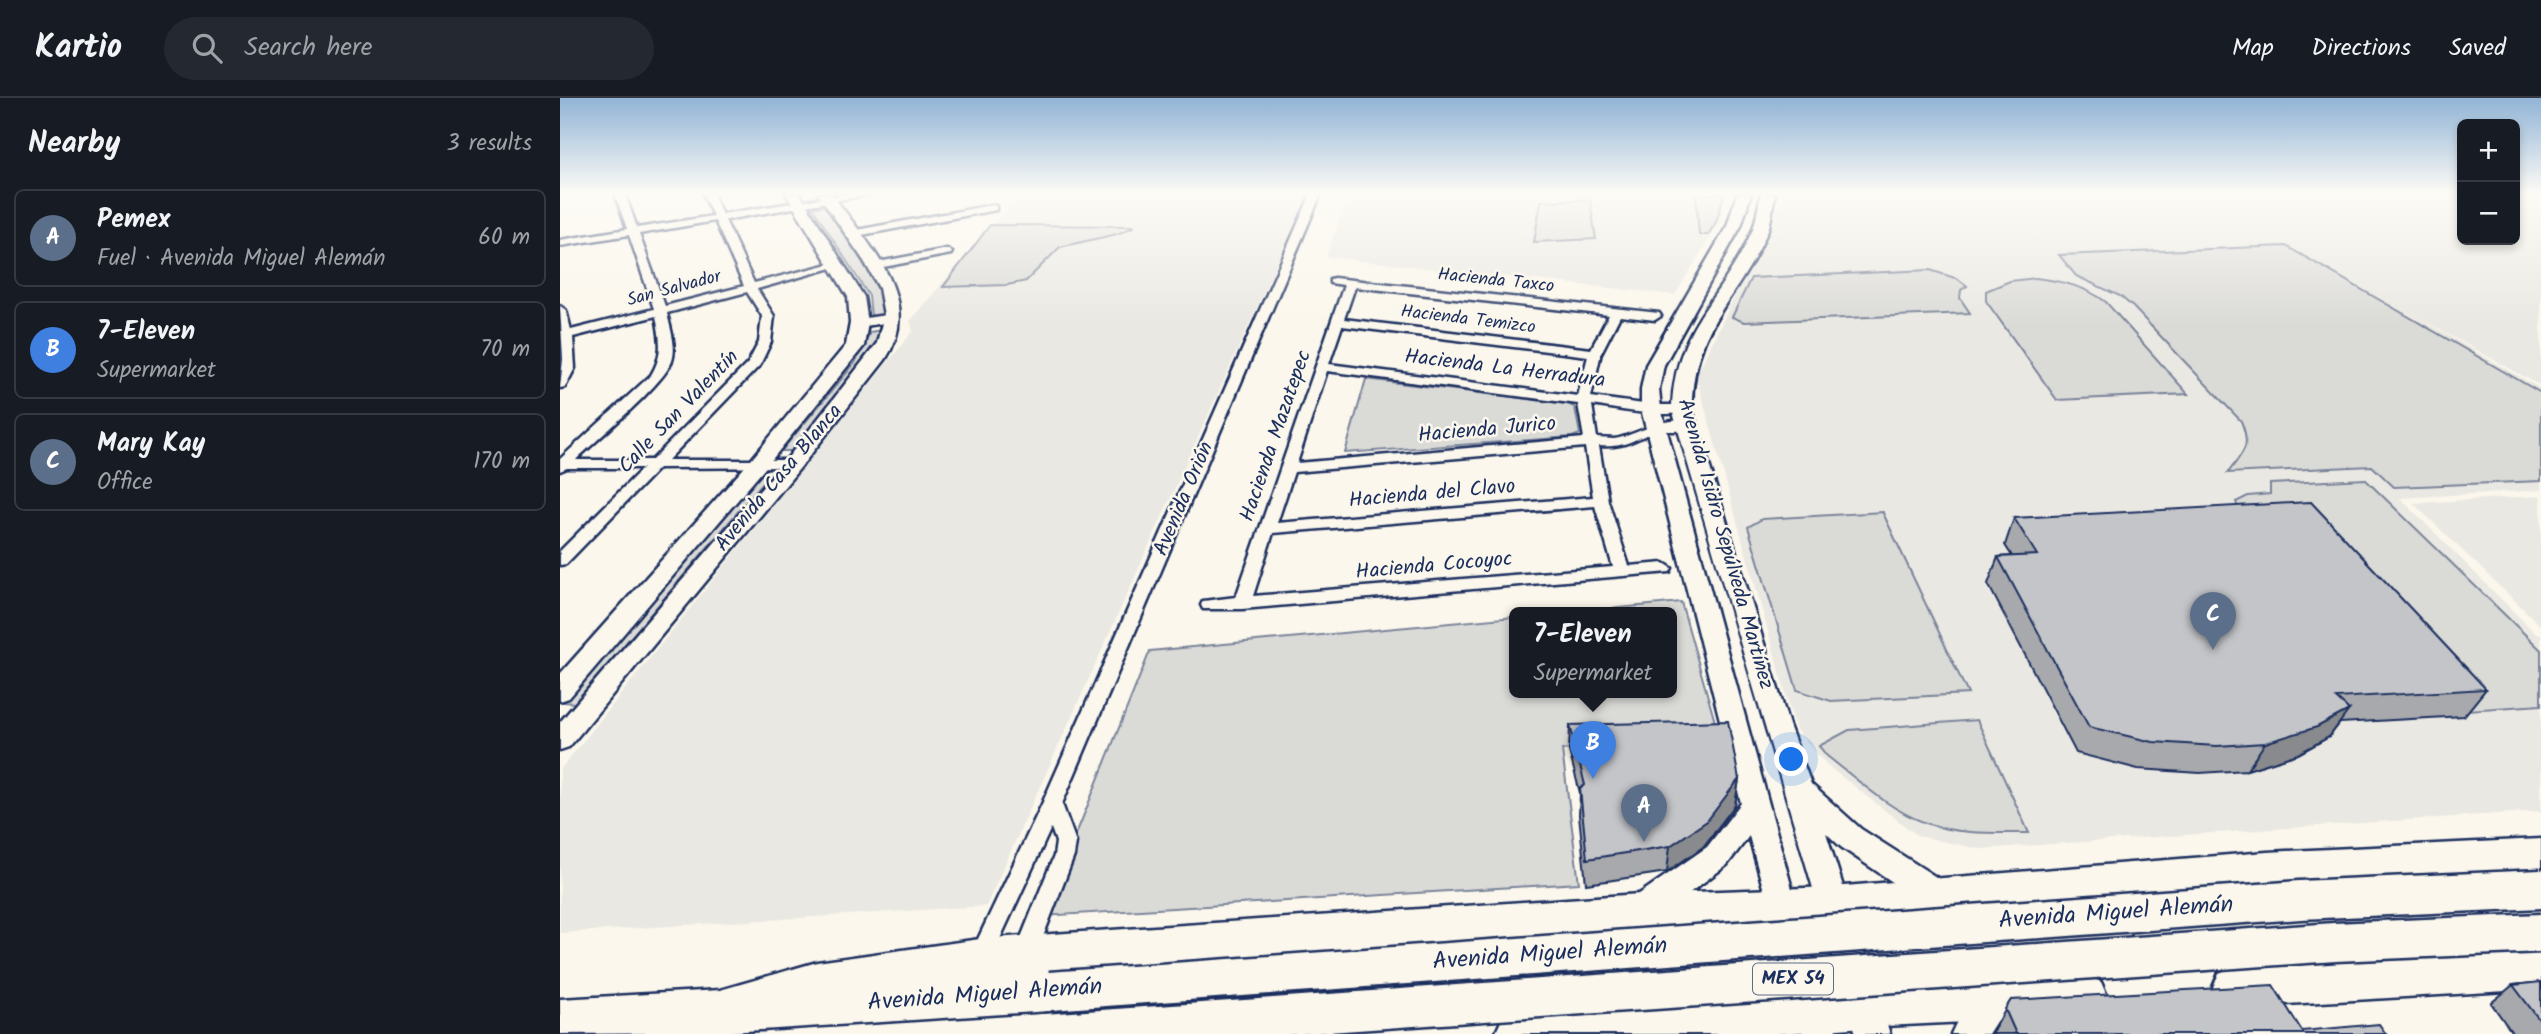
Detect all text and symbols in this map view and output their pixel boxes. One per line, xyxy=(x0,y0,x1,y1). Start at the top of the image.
search box xyxy=(164,17,654,80)
text: Kartio xyxy=(35,22,122,75)
text: Search here xyxy=(244,27,372,69)
icon: search xyxy=(188,29,226,67)
text: Map xyxy=(2232,29,2274,68)
text: Directions xyxy=(2312,29,2411,68)
text: Saved xyxy=(2449,29,2506,68)
map controls xyxy=(2457,119,2520,245)
button: + xyxy=(2457,119,2520,182)
text: Nearby xyxy=(28,120,120,168)
text: 3 results xyxy=(446,126,532,162)
button: − xyxy=(2457,182,2520,245)
text: Pemex xyxy=(97,199,170,241)
text: A xyxy=(46,220,60,256)
text: 60 m xyxy=(478,220,530,256)
text: Fuel · Avenida Miguel Alemán xyxy=(97,241,385,277)
street label: Hacienda Taxco xyxy=(1436,260,1556,302)
street label: San Salvador xyxy=(624,262,725,315)
street label: Hacienda Temizco xyxy=(1399,297,1537,343)
text: 7-Eleven xyxy=(97,311,195,353)
text: B xyxy=(46,332,60,368)
text: 70 m xyxy=(480,332,530,368)
street label: Hacienda La Herradura xyxy=(1403,340,1607,398)
street label: Calle San Valentín xyxy=(611,342,747,482)
street label: Hacienda Mazatepec xyxy=(1231,346,1321,526)
text: Supermarket xyxy=(97,353,216,389)
street label: Avenida Isidro Sepúlveda Martínez xyxy=(1668,395,1782,693)
street label: Avenida Casa Blanca xyxy=(707,397,851,559)
street label: Hacienda Jurico xyxy=(1417,408,1557,452)
text: Mary Kay xyxy=(97,423,205,465)
street label: Avenida Orión xyxy=(1145,437,1223,561)
text: C xyxy=(46,444,60,480)
text: 170 m xyxy=(473,444,530,480)
text: Office xyxy=(97,465,152,501)
street label: Hacienda del Clavo xyxy=(1347,470,1517,518)
street label: Hacienda Cocoyoc xyxy=(1354,543,1514,589)
pin: C xyxy=(2190,592,2236,650)
popup xyxy=(1509,607,1677,698)
text: 7-Eleven xyxy=(1534,614,1632,656)
text: Supermarket xyxy=(1534,656,1652,692)
pin: B xyxy=(1570,721,1616,779)
your location xyxy=(1774,742,1808,776)
pin: A xyxy=(1621,784,1667,842)
street label: Avenida Miguel Alemán xyxy=(1997,885,2235,941)
street label: Avenida Miguel Alemán xyxy=(1431,926,1669,982)
road number: MEX 54 xyxy=(1753,964,1833,995)
street label: Avenida Miguel Alemán xyxy=(866,967,1104,1023)

